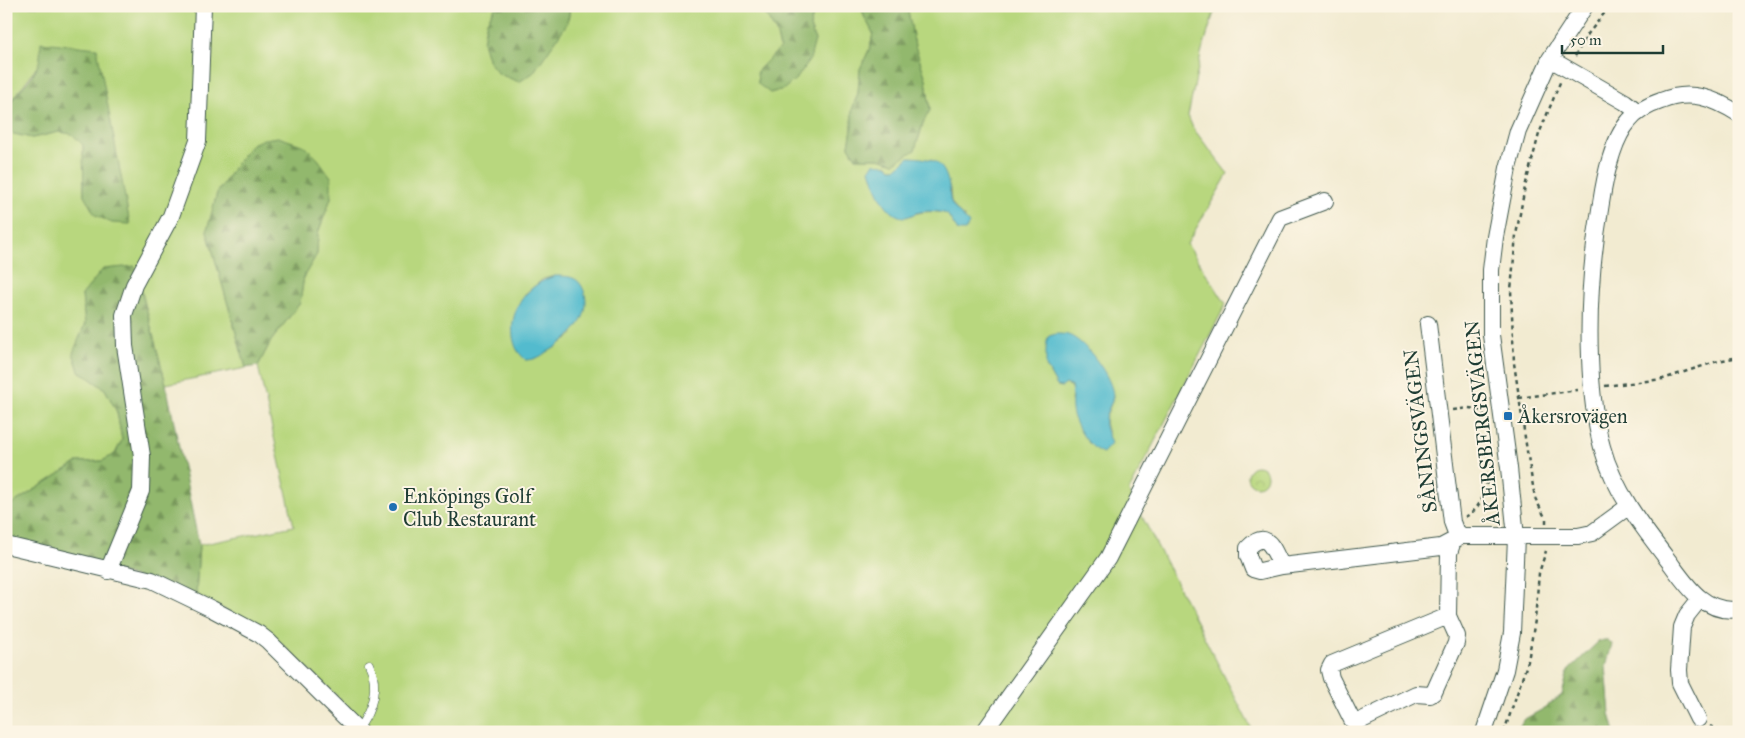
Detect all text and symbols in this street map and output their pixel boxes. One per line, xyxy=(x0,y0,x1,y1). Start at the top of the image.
scale bar xyxy=(1562,22,1664,54)
text: 50 m xyxy=(1570,31,1602,49)
street label: ÅKERSBERGSVÄGEN xyxy=(1459,319,1505,528)
street label: SÅNINGSVÄGEN xyxy=(1398,348,1442,514)
place label: Åkersrovägen xyxy=(1517,404,1628,429)
marker: Åkersrovägen xyxy=(1502,410,1514,422)
place label: Enköpings Golf Club Restaurant xyxy=(403,484,536,531)
marker: Enköpings Golf Club Restaurant xyxy=(387,501,399,513)

